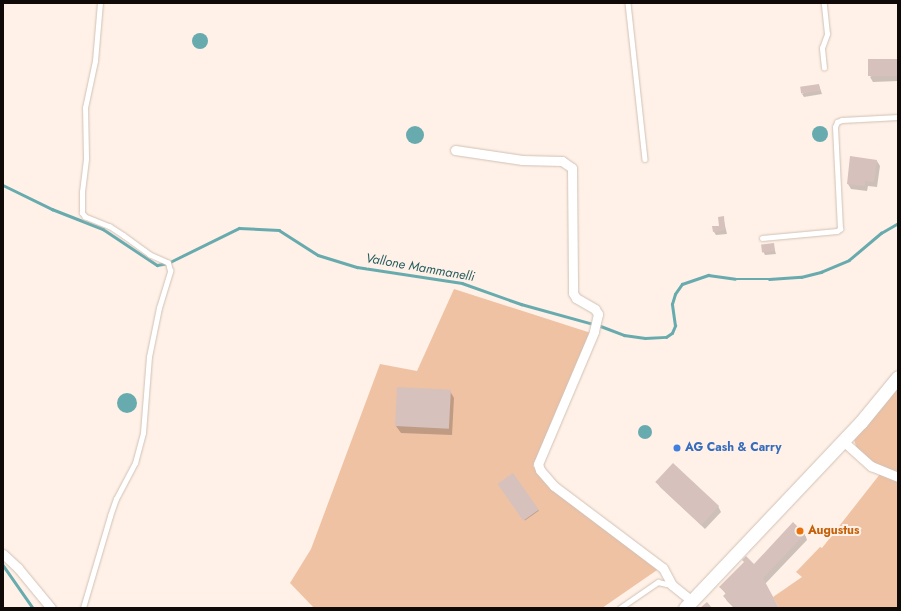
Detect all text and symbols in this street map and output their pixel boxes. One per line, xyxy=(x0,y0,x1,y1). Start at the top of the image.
water label: Vallone Mammanelli xyxy=(364,251,476,285)
place label: AG Cash & Carry xyxy=(685,441,782,455)
marker: AG Cash & Carry xyxy=(672,443,682,453)
place label: Augustus xyxy=(808,524,859,538)
marker: Augustus xyxy=(795,526,805,536)

